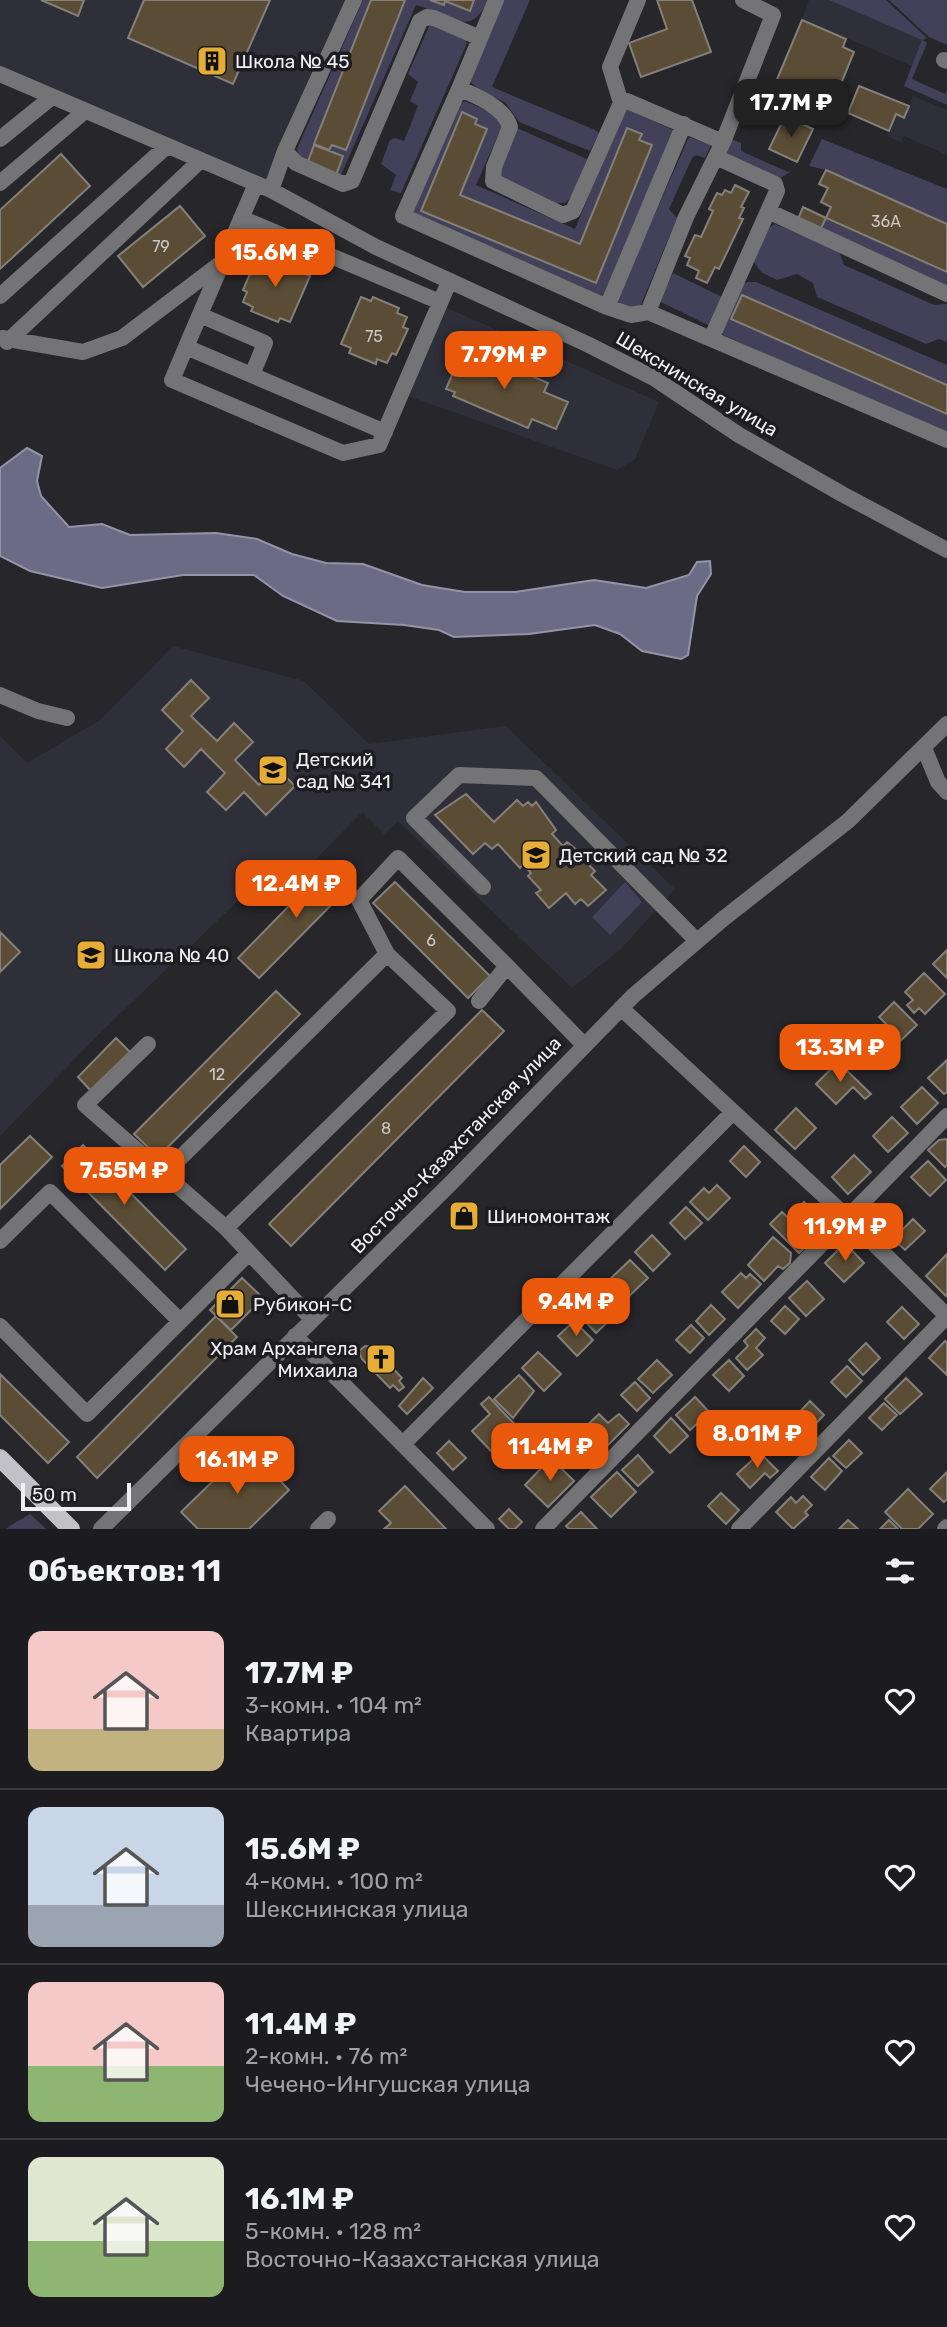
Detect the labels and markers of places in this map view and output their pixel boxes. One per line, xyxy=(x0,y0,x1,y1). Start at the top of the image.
building icon: Школа № 45 xyxy=(195,44,229,78)
place label: Школа № 45 xyxy=(235,50,350,73)
pin: 17.7M ₽ xyxy=(726,80,856,139)
pin: 15.6M ₽ xyxy=(210,230,340,289)
pin: 7.79M ₽ xyxy=(439,332,569,391)
place label: Детский сад № 341 xyxy=(296,748,391,793)
school or university icon: Детский сад № 341 xyxy=(256,753,290,787)
school or university icon: Детский сад № 32 xyxy=(519,838,553,872)
place label: Детский сад № 32 xyxy=(559,844,728,867)
pin: 12.4M ₽ xyxy=(231,860,361,920)
school or university icon: Школа № 40 xyxy=(74,938,108,972)
place label: Школа № 40 xyxy=(114,944,229,967)
pin: 13.3M ₽ xyxy=(775,1024,905,1084)
pin: 7.55M ₽ xyxy=(59,1148,189,1207)
shop icon: Шиномонтаж xyxy=(447,1199,481,1233)
pin: 11.9M ₽ xyxy=(780,1204,910,1263)
place label: Шиномонтаж xyxy=(487,1205,610,1228)
pin: 9.4M ₽ xyxy=(519,1278,633,1338)
shop icon: Рубикон-С xyxy=(213,1287,247,1321)
place label: Рубикон-С xyxy=(253,1293,352,1316)
place label: Храм Архангела Михаила xyxy=(210,1337,358,1382)
church icon: Храм Архангела Михаила xyxy=(364,1342,398,1376)
pin: 8.01M ₽ xyxy=(692,1410,822,1470)
pin: 11.4M ₽ xyxy=(485,1424,615,1483)
pin: 16.1M ₽ xyxy=(172,1436,302,1496)

